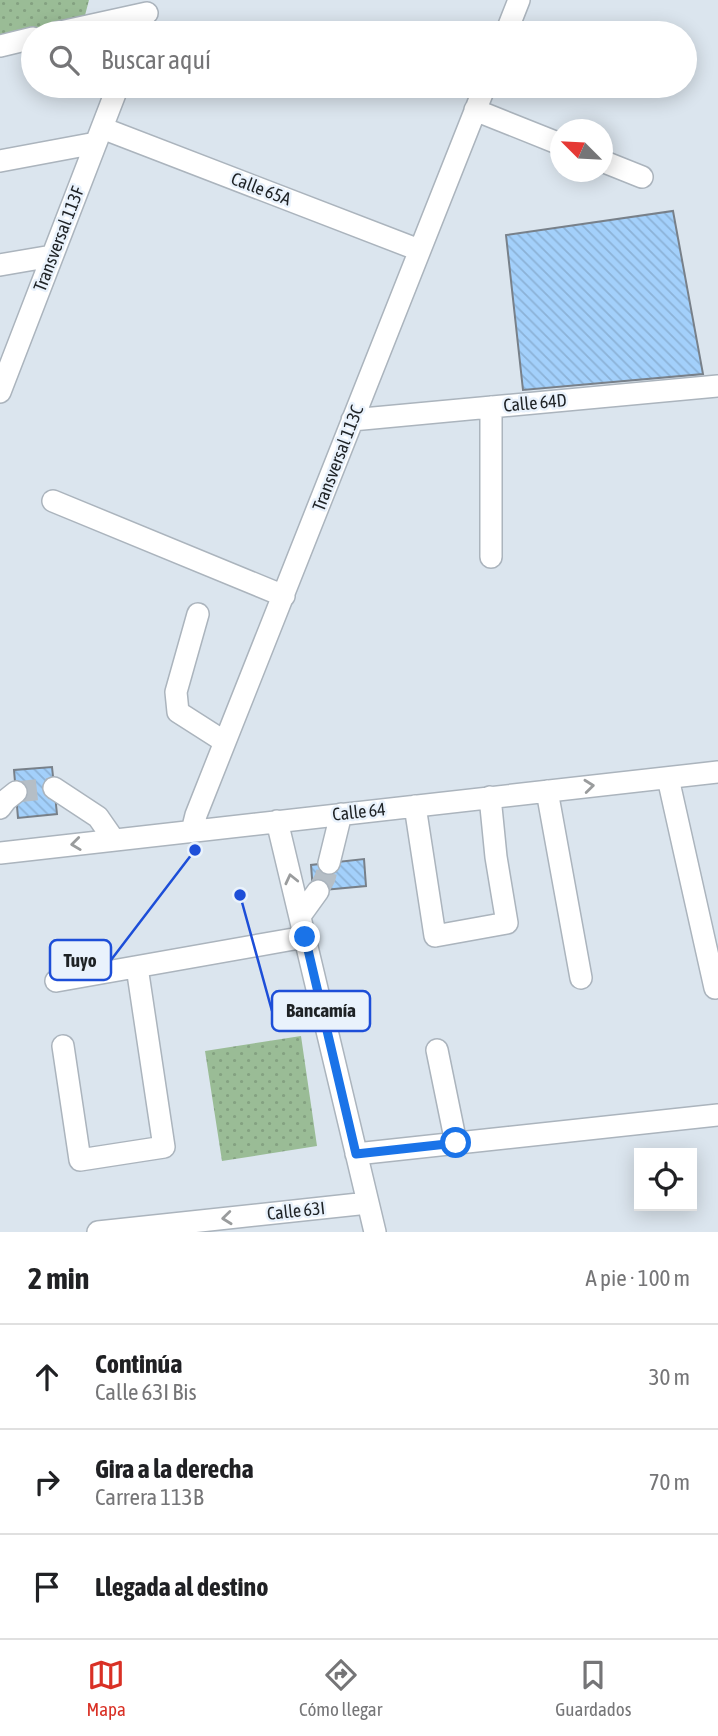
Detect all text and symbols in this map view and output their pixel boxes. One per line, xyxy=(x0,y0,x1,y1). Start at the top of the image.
search box xyxy=(21,21,697,98)
icon: search xyxy=(45,41,83,79)
text: Buscar aquí xyxy=(101,45,211,75)
north arrow xyxy=(550,119,613,182)
street label: Calle 65A xyxy=(228,168,294,210)
street label: Transversal 113F xyxy=(29,183,88,294)
street label: Calle 64D xyxy=(502,389,567,416)
street label: Transversal 113C xyxy=(308,402,367,514)
one-way arrow xyxy=(583,779,595,794)
street label: Calle 64 xyxy=(331,798,387,825)
one-way arrow xyxy=(70,837,82,852)
one-way arrow xyxy=(285,874,299,886)
route end xyxy=(289,921,320,952)
callout: Tuyo xyxy=(50,940,111,980)
text: Tuyo xyxy=(63,949,97,971)
callout: Bancamía xyxy=(272,991,370,1031)
text: Bancamía xyxy=(286,999,356,1021)
route start xyxy=(440,1127,471,1158)
map controls xyxy=(634,1148,697,1211)
button: locate xyxy=(634,1148,697,1211)
street label: Calle 63I xyxy=(266,1197,326,1224)
one-way arrow xyxy=(221,1211,233,1226)
text: 2 min xyxy=(28,1261,89,1295)
text: A pie · 100 m xyxy=(586,1265,690,1291)
text: Continúa xyxy=(95,1349,182,1379)
icon: ahead xyxy=(28,1358,66,1396)
text: 30 m xyxy=(649,1364,690,1390)
text: Calle 63I Bis xyxy=(95,1379,197,1405)
text: Gira a la derecha xyxy=(95,1454,254,1484)
icon: right xyxy=(28,1463,66,1501)
text: 70 m xyxy=(649,1469,690,1495)
text: Carrera 113B xyxy=(95,1484,204,1510)
icon: arrive xyxy=(28,1568,66,1606)
text: Llegada al destino xyxy=(95,1572,268,1602)
tab: Mapa xyxy=(86,1656,126,1720)
tab: Cómo llegar xyxy=(299,1656,382,1720)
tab: Guardados xyxy=(555,1656,631,1720)

